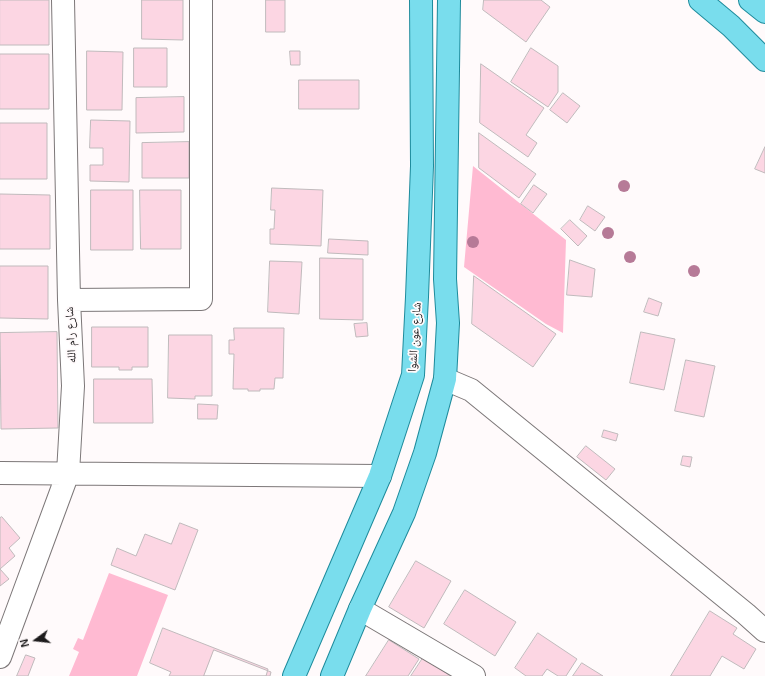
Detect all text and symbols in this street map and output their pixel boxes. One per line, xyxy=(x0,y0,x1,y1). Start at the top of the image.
street label: شارع عون الشوا xyxy=(405,302,425,372)
street label: شارع رام الله xyxy=(62,306,80,364)
north arrow xyxy=(16,620,56,660)
text: N xyxy=(18,638,31,649)

